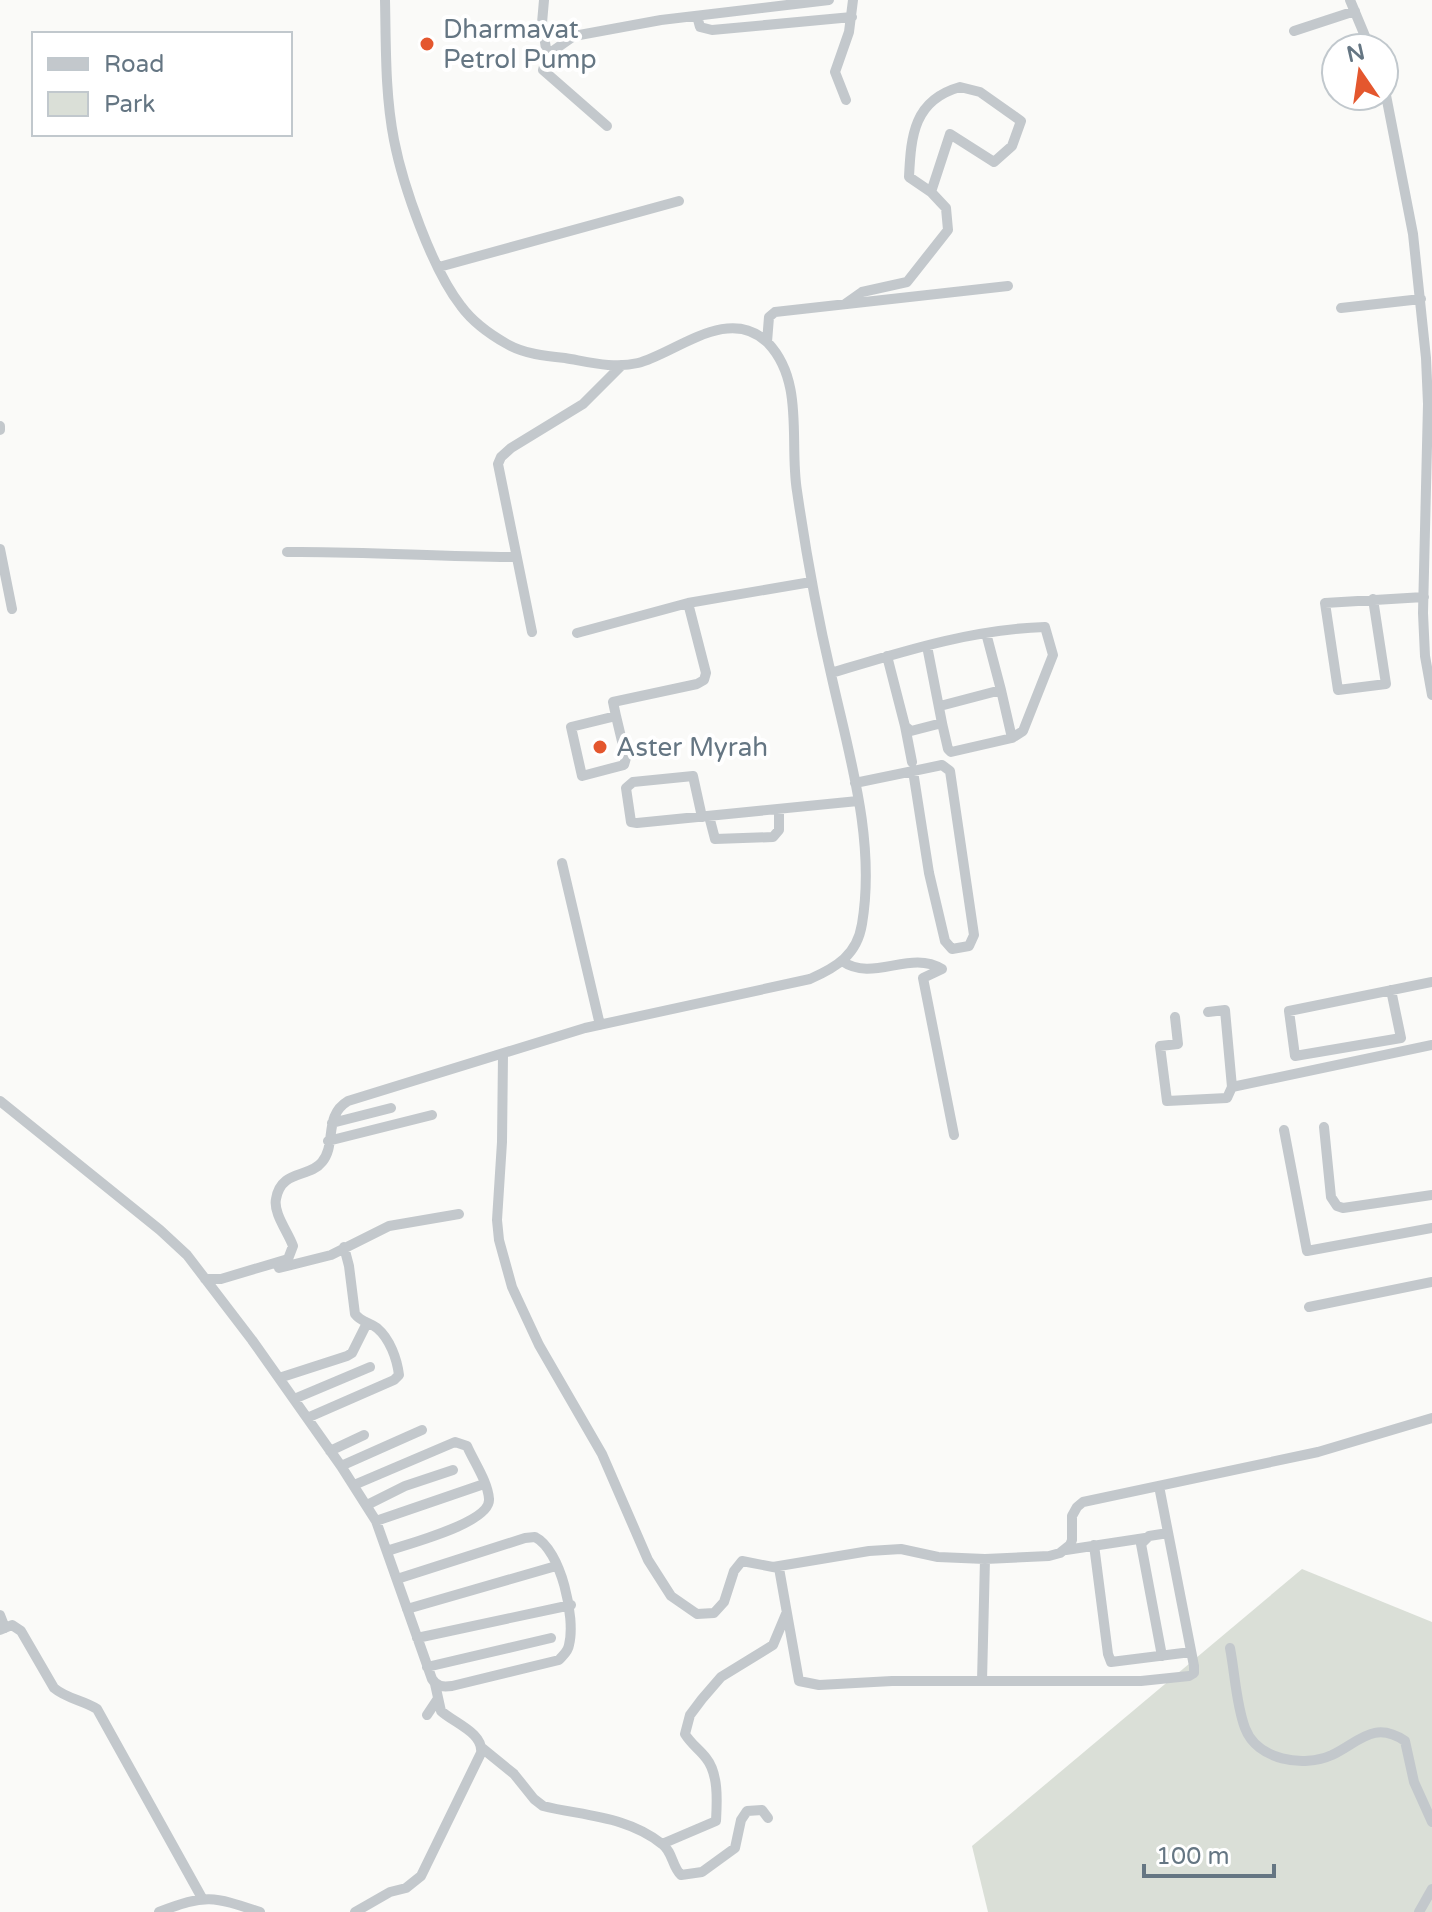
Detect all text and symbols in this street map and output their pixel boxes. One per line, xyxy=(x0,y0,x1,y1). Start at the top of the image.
place label: Dharmavat Petrol Pump xyxy=(443,14,597,75)
legend xyxy=(32,32,292,136)
north arrow xyxy=(1320,32,1400,112)
marker: Dharmavat Petrol Pump xyxy=(418,35,436,53)
text: N xyxy=(1344,39,1367,68)
text: Road xyxy=(104,50,164,79)
text: Park xyxy=(104,90,155,119)
place label: Aster Myrah xyxy=(616,732,768,763)
marker: Aster Myrah xyxy=(591,738,609,756)
scale bar xyxy=(1144,1828,1274,1878)
text: 100 m xyxy=(1156,1842,1230,1871)

